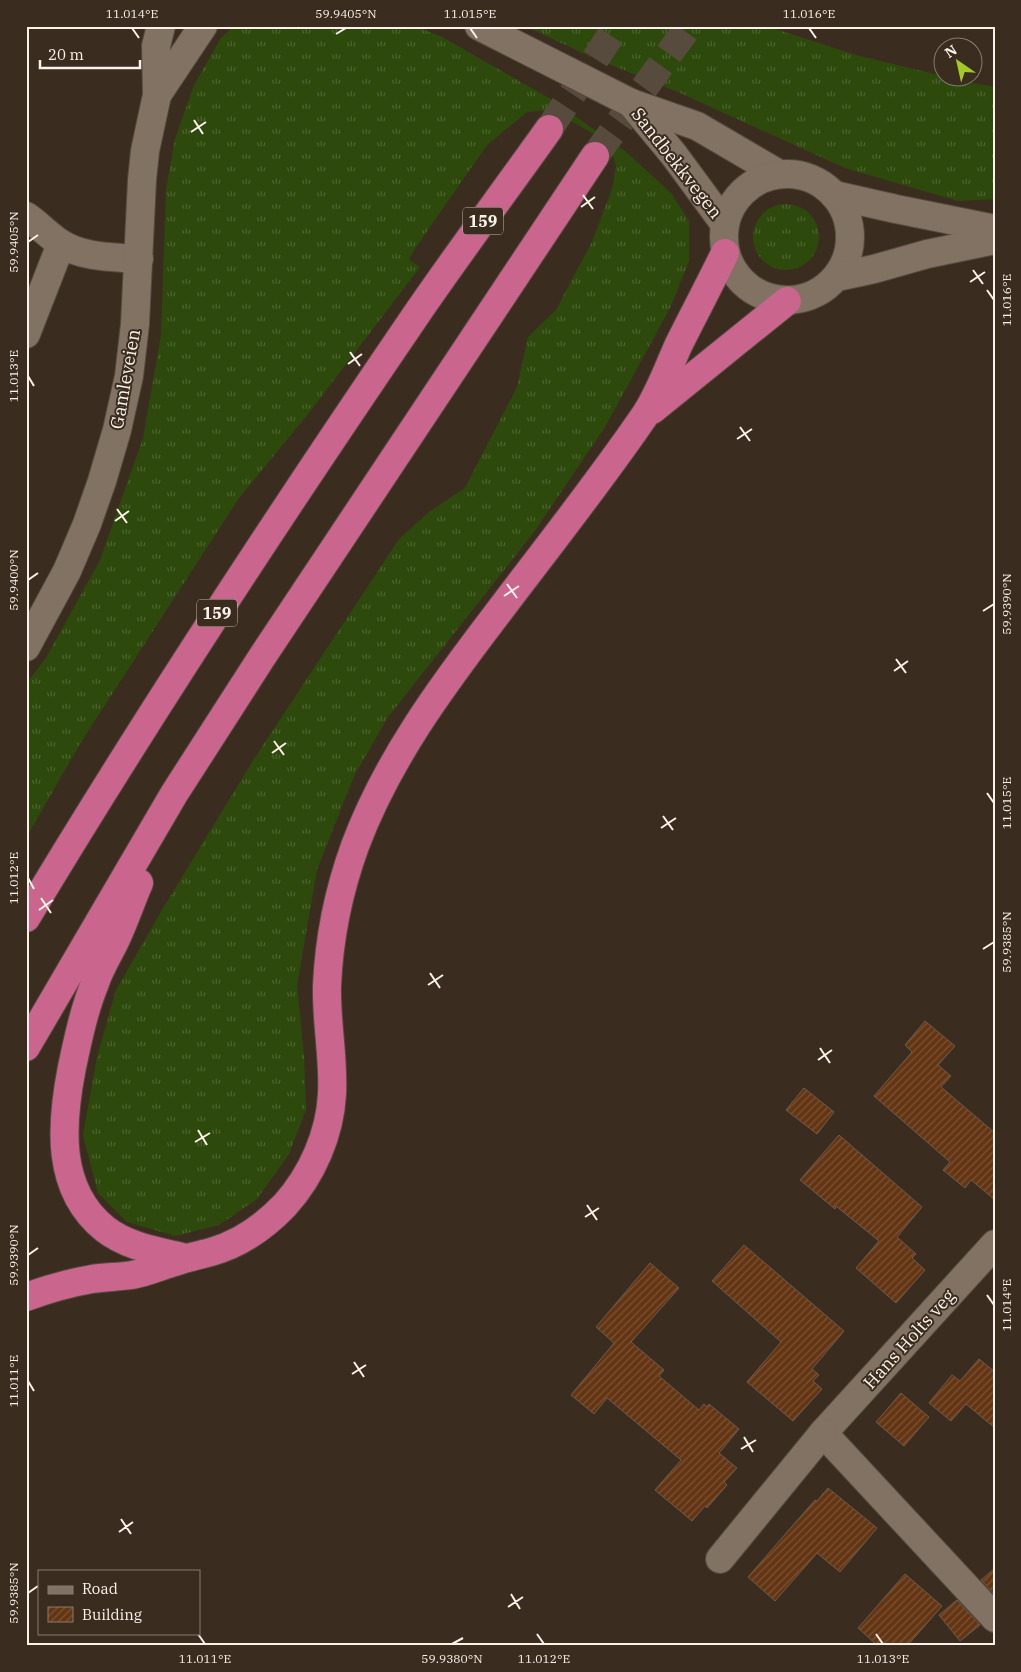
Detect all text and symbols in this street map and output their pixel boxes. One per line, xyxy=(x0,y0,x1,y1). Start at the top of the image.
text: 11.014°E xyxy=(106,6,158,21)
text: 59.9405°N xyxy=(315,6,377,21)
text: 11.015°E xyxy=(444,6,496,21)
text: 11.016°E xyxy=(783,6,835,21)
scale bar xyxy=(40,38,140,70)
north arrow xyxy=(934,38,984,88)
text: N xyxy=(941,41,960,62)
text: 20 m xyxy=(48,45,84,64)
street label: Sandbekkvegen xyxy=(627,103,727,223)
road number: 159 xyxy=(463,208,503,235)
text: 59.9405°N xyxy=(6,211,21,273)
text: 11.016°E xyxy=(999,274,1014,326)
street label: Gamleveien xyxy=(105,327,145,431)
text: 11.013°E xyxy=(6,350,21,402)
text: 59.9400°N xyxy=(6,549,21,611)
text: 59.9390°N xyxy=(999,573,1014,635)
road number: 159 xyxy=(197,600,237,626)
text: 11.015°E xyxy=(999,777,1014,829)
text: 11.012°E xyxy=(6,852,21,904)
text: 59.9385°N xyxy=(999,911,1014,973)
text: 59.9390°N xyxy=(6,1224,21,1286)
text: 11.014°E xyxy=(999,1279,1014,1331)
street label: Hans Holts veg xyxy=(858,1284,960,1394)
text: 11.011°E xyxy=(6,1355,21,1407)
text: 59.9385°N xyxy=(6,1562,21,1624)
legend xyxy=(38,1570,200,1634)
text: Road xyxy=(82,1579,118,1598)
text: Building xyxy=(82,1605,142,1624)
text: 11.011°E xyxy=(179,1651,231,1666)
text: 59.9380°N xyxy=(421,1651,483,1666)
text: 11.012°E xyxy=(518,1651,570,1666)
text: 11.013°E xyxy=(857,1651,909,1666)

